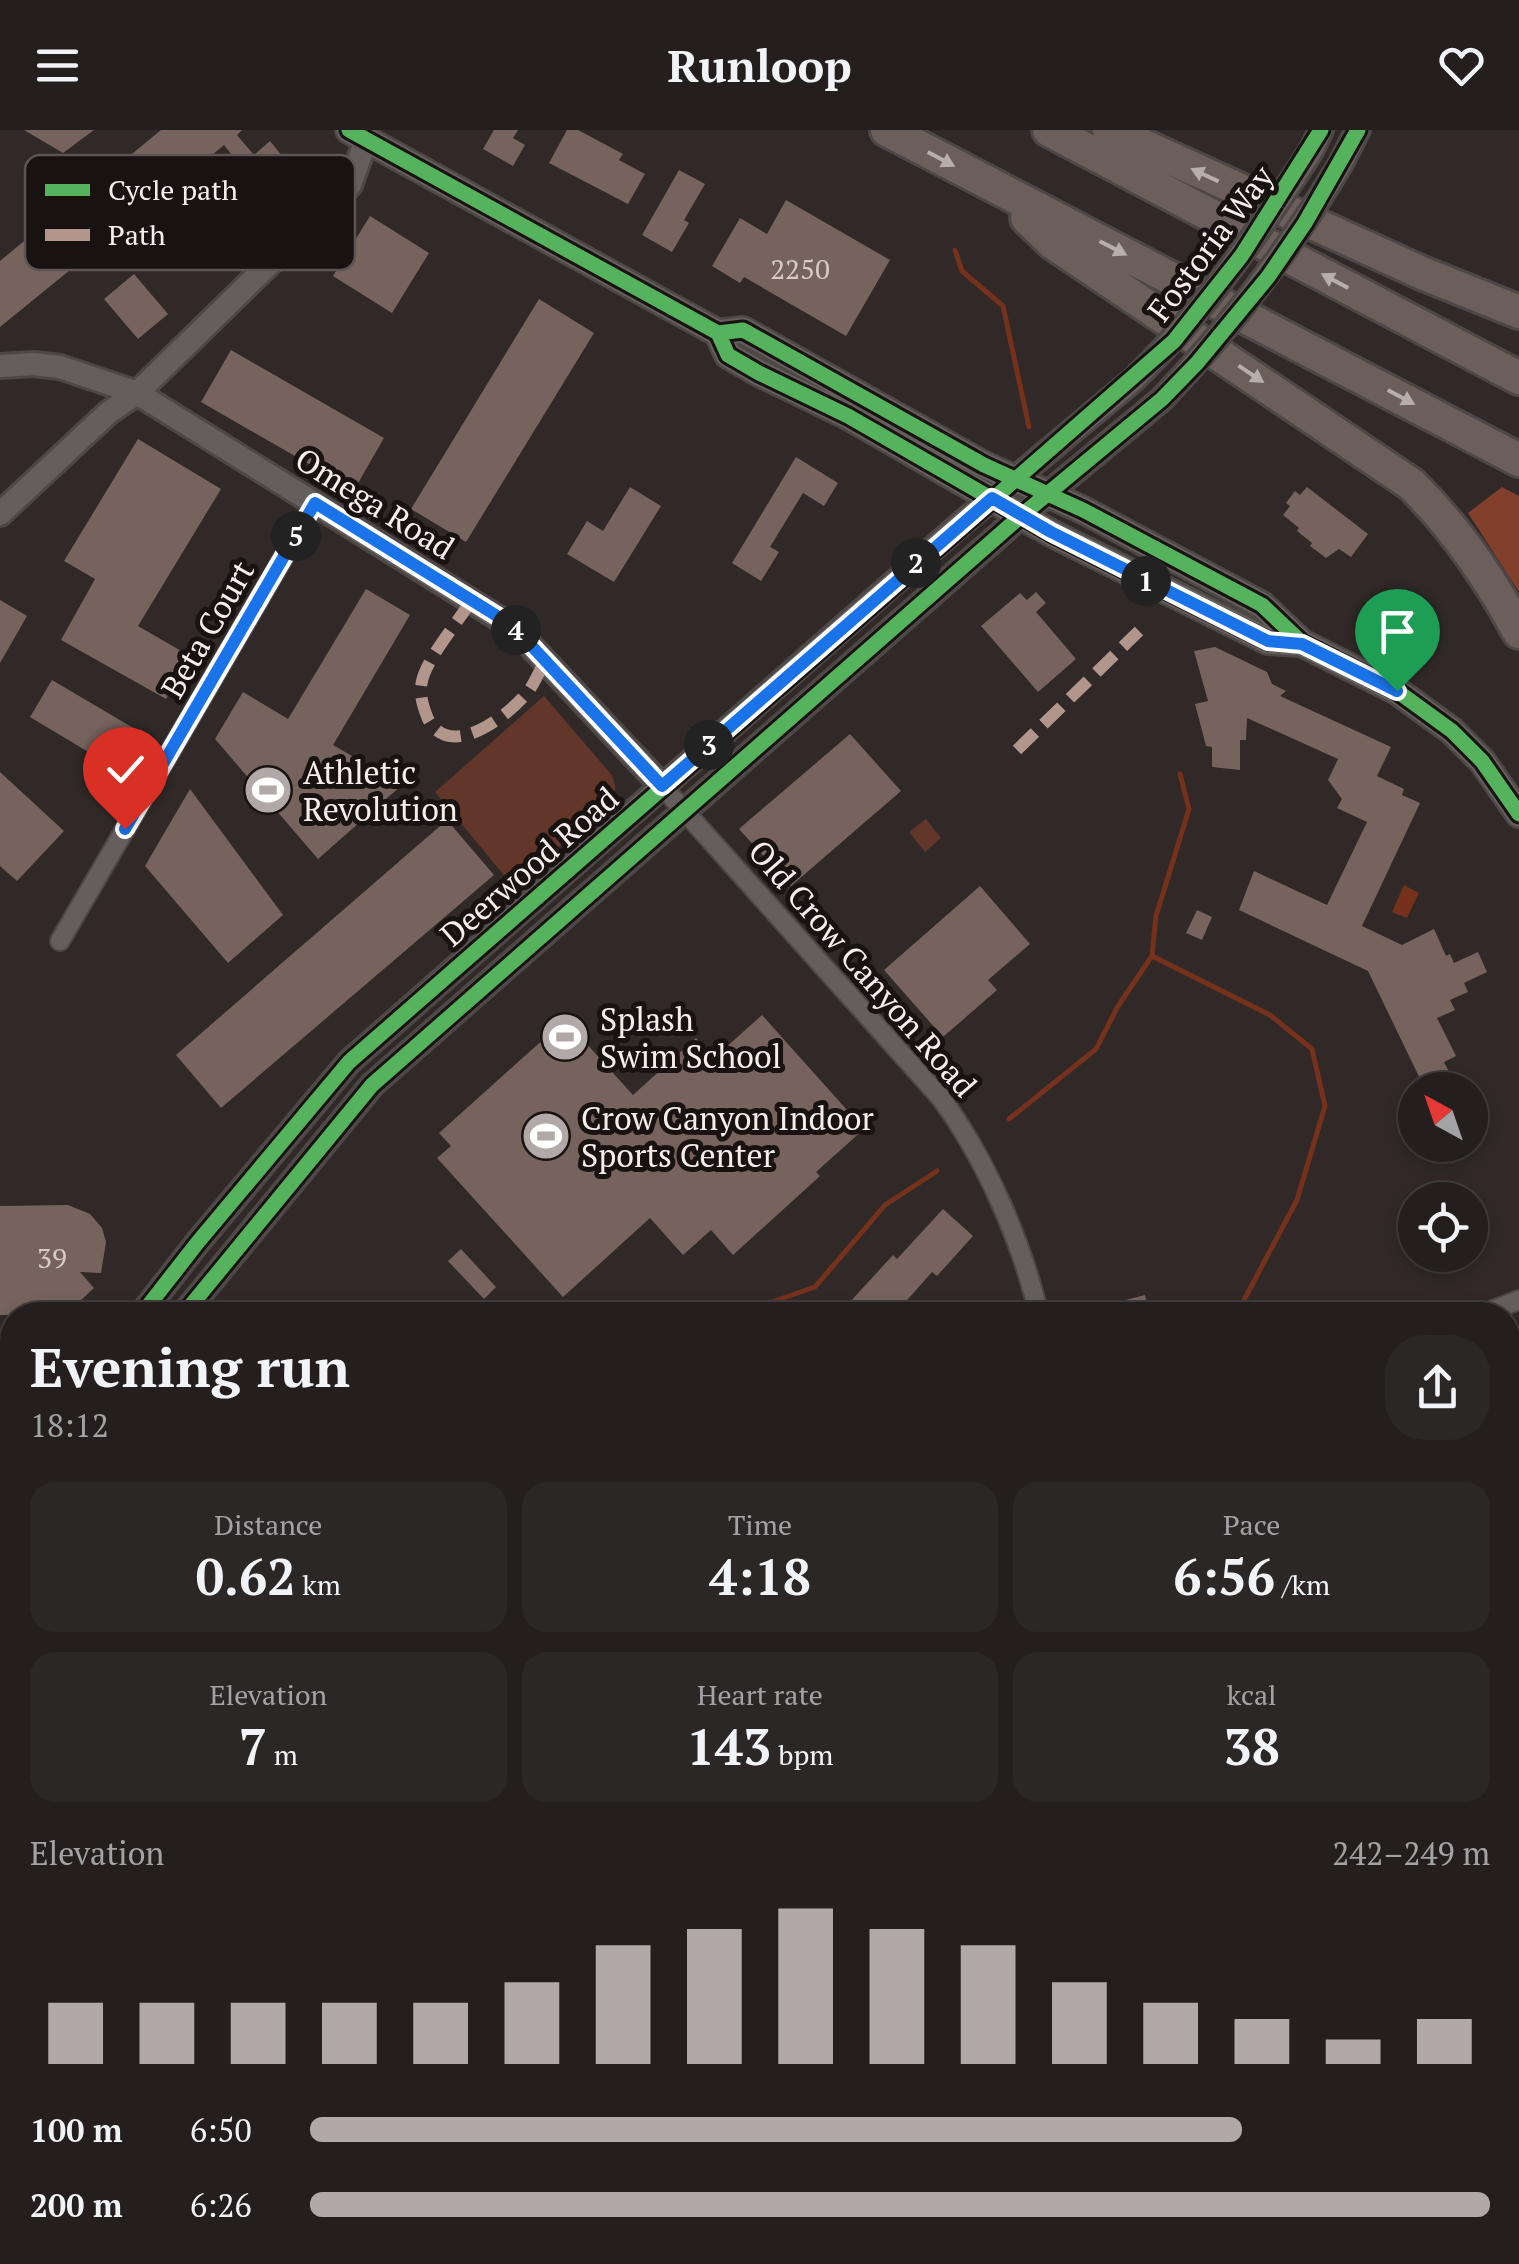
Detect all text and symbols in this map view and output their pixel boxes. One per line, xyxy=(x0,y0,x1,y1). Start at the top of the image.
text: Runloop xyxy=(667,35,852,95)
icon: menu xyxy=(30,38,85,93)
icon: heart xyxy=(1434,38,1489,93)
one-way arrow xyxy=(927,150,955,167)
legend xyxy=(25,155,355,270)
street label: Fostoria Way xyxy=(1138,156,1283,329)
one-way arrow xyxy=(1190,167,1219,184)
text: Cycle path xyxy=(108,171,238,208)
text: Path xyxy=(108,216,166,253)
one-way arrow xyxy=(1098,239,1127,256)
house number: 2250 xyxy=(770,250,830,287)
one-way arrow xyxy=(1320,273,1349,290)
one-way arrow xyxy=(1237,365,1264,383)
one-way arrow xyxy=(1387,389,1416,406)
street label: Omega Road xyxy=(288,438,462,569)
pin: 5 xyxy=(271,511,321,561)
text: 5 xyxy=(288,517,304,554)
pin: 2 xyxy=(891,538,941,588)
text: 2 xyxy=(908,544,924,581)
street label: Beta Court xyxy=(151,553,263,705)
pin: 1 xyxy=(1121,556,1171,606)
text: 1 xyxy=(1138,562,1154,599)
pin xyxy=(1355,589,1440,692)
icon: arrive xyxy=(1370,604,1425,659)
pin: 4 xyxy=(491,605,541,655)
text: 4 xyxy=(508,611,524,648)
pin: 3 xyxy=(684,720,734,770)
text: 3 xyxy=(701,726,717,763)
pin xyxy=(83,727,168,830)
icon: check xyxy=(98,742,153,797)
place label: Athletic Revolution xyxy=(303,751,458,830)
sports icon: Athletic Revolution xyxy=(242,764,294,816)
street label: Deerwood Road xyxy=(431,777,627,955)
street label: Old Crow Canyon Road xyxy=(740,831,986,1105)
place label: Splash Swim School xyxy=(600,998,781,1077)
sports icon: Splash Swim School xyxy=(539,1011,591,1063)
north arrow xyxy=(1398,1072,1488,1162)
map controls xyxy=(1398,1072,1488,1272)
place label: Crow Canyon Indoor Sports Center xyxy=(581,1097,875,1176)
sports icon: Crow Canyon Indoor Sports Center xyxy=(520,1110,572,1162)
button: locate xyxy=(1398,1182,1488,1272)
house number: 39 xyxy=(37,1239,67,1276)
text: Evening run xyxy=(30,1330,350,1403)
button: share xyxy=(1385,1335,1490,1440)
text: 18:12 xyxy=(30,1404,109,1446)
text: Distance xyxy=(214,1506,322,1543)
text: Time xyxy=(728,1506,792,1543)
text: Pace xyxy=(1223,1506,1280,1543)
text: 0.62 xyxy=(196,1543,295,1609)
text: 4:18 xyxy=(709,1543,811,1609)
text: 6:56 xyxy=(1173,1543,1275,1609)
text: km xyxy=(295,1566,341,1603)
text: /km xyxy=(1275,1566,1330,1603)
text: Elevation xyxy=(210,1676,327,1713)
text: Heart rate xyxy=(697,1676,823,1713)
text: kcal xyxy=(1227,1676,1277,1713)
text: 7 xyxy=(239,1713,267,1779)
text: 143 xyxy=(687,1713,771,1779)
text: 38 xyxy=(1223,1713,1280,1779)
text: m xyxy=(267,1736,298,1773)
text: bpm xyxy=(771,1736,833,1773)
text: Elevation xyxy=(30,1832,164,1874)
text: 242–249 m xyxy=(1332,1832,1490,1874)
text: 100 m xyxy=(30,2109,122,2151)
text: 6:50 xyxy=(190,2109,252,2151)
text: 200 m xyxy=(30,2184,122,2226)
text: 6:26 xyxy=(190,2184,252,2226)

